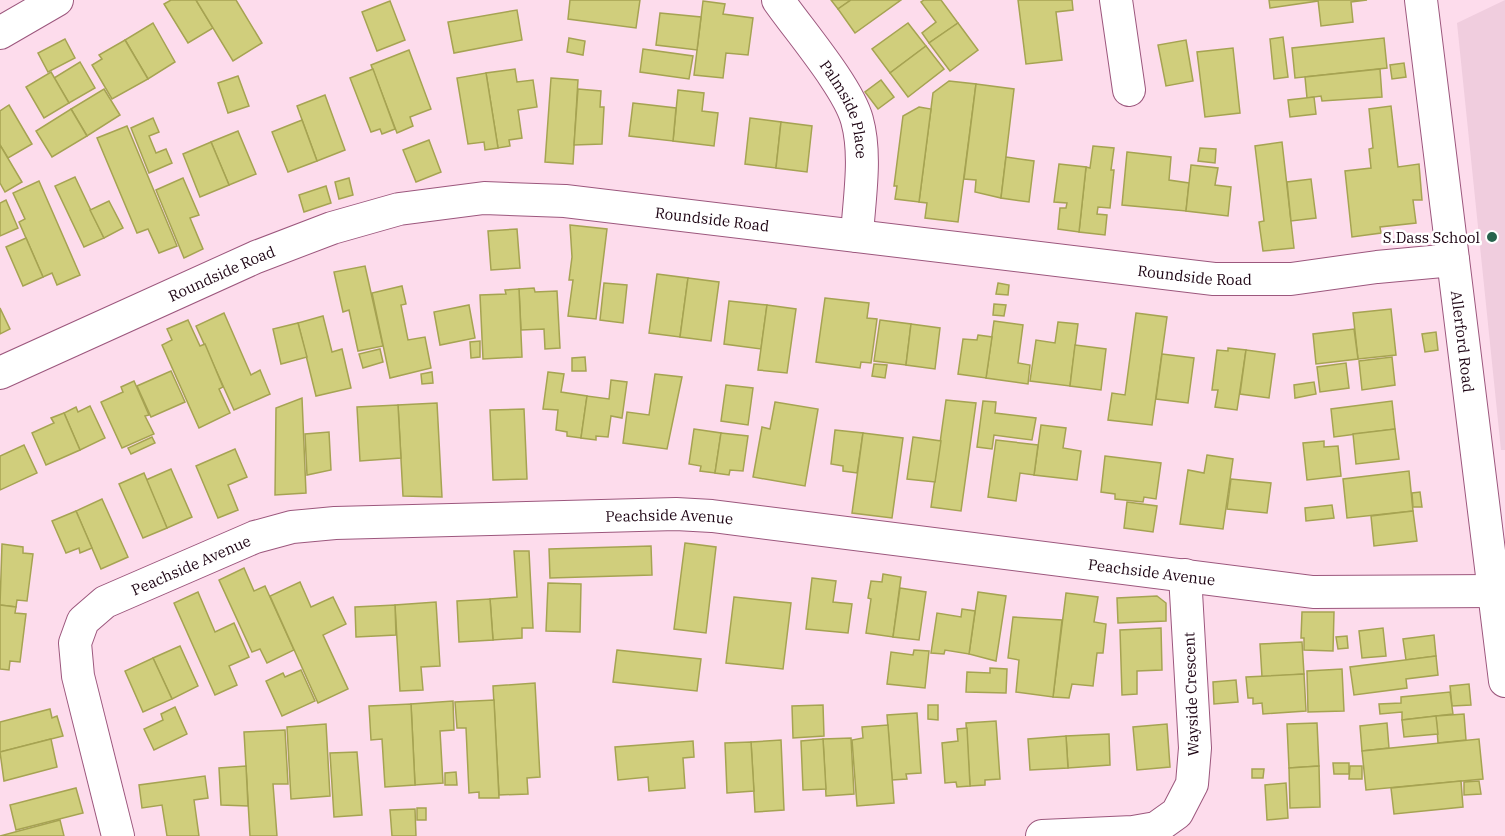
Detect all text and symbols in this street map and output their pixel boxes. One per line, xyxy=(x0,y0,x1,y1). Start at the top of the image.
street label: Palmside Place xyxy=(816,56,871,159)
street label: Roundside Road xyxy=(654,202,770,235)
place label: S.Dass School xyxy=(1383,228,1480,247)
marker: S.Dass School xyxy=(1485,230,1499,244)
street label: Roundside Road xyxy=(165,241,277,305)
street label: Roundside Road xyxy=(1137,260,1252,289)
street label: Allerford Road xyxy=(1447,289,1479,394)
street label: Peachside Avenue xyxy=(605,504,734,528)
street label: Peachside Avenue xyxy=(128,531,253,599)
street label: Peachside Avenue xyxy=(1087,554,1217,589)
street label: Wayside Crescent xyxy=(1179,632,1203,756)

